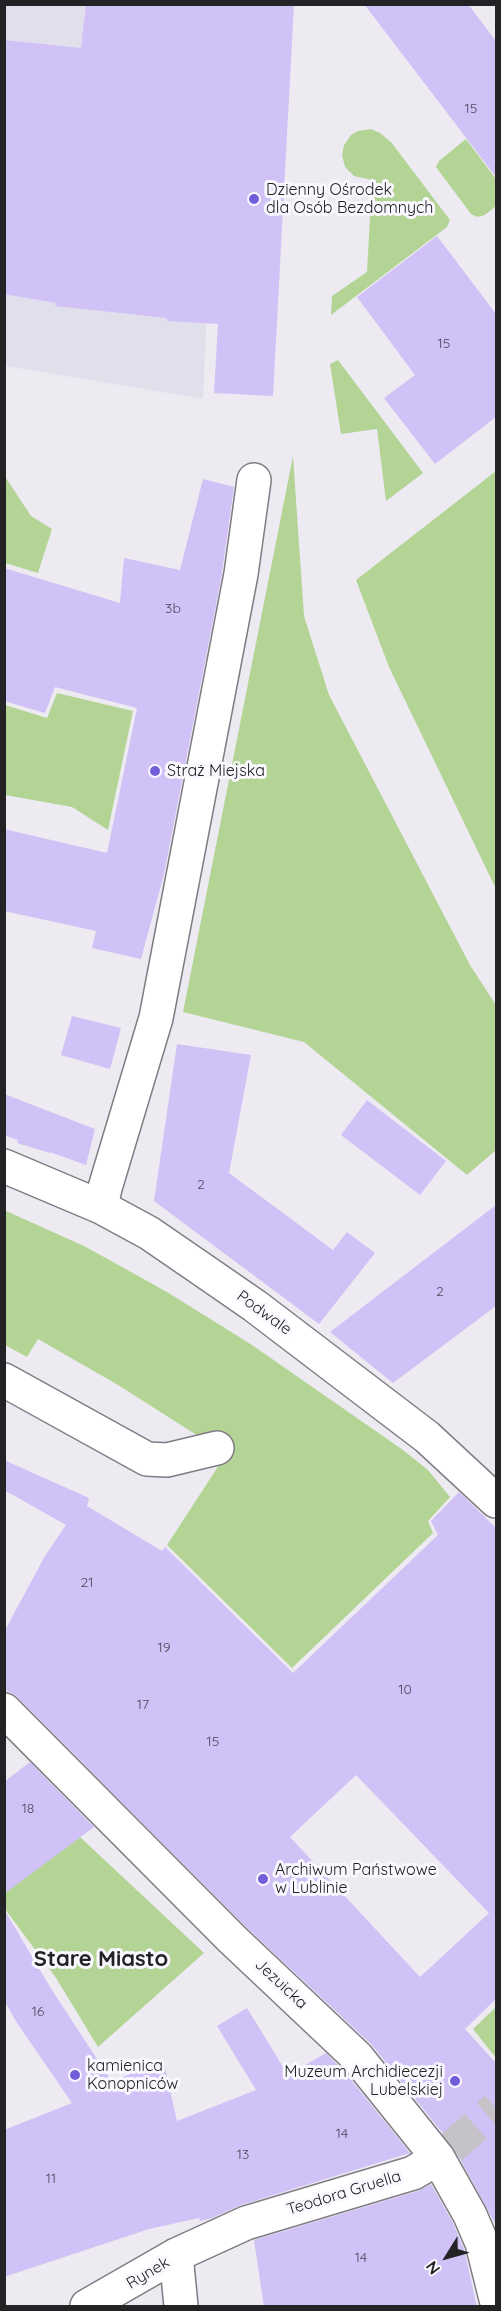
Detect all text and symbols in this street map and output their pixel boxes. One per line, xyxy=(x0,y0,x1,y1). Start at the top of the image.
house number: 15 xyxy=(465,101,477,117)
place label: Dzienny Ośrodek dla Osób Bezdomnych xyxy=(266,180,433,218)
marker: Dzienny Ośrodek dla Osób Bezdomnych xyxy=(247,192,261,206)
house number: 15 xyxy=(438,336,450,352)
house number: 3b xyxy=(165,601,181,617)
place label: Straż Miejska xyxy=(167,761,265,781)
marker: Straż Miejska xyxy=(148,764,162,778)
house number: 2 xyxy=(197,1177,205,1193)
house number: 2 xyxy=(436,1284,444,1300)
street label: Podwale xyxy=(233,1287,295,1339)
house number: 21 xyxy=(81,1575,93,1591)
house number: 19 xyxy=(158,1640,170,1656)
house number: 10 xyxy=(398,1682,412,1698)
house number: 17 xyxy=(137,1697,149,1713)
house number: 15 xyxy=(207,1734,219,1750)
house number: 18 xyxy=(22,1801,34,1817)
place label: Archiwum Państwowe w Lublinie xyxy=(275,1860,437,1898)
marker: Archiwum Państwowe w Lublinie xyxy=(256,1872,270,1886)
district label: Stare Miasto xyxy=(34,1946,168,1972)
street label: Jezuicka xyxy=(251,1955,311,2013)
house number: 16 xyxy=(32,2004,44,2020)
place label: kamienica Konopniców xyxy=(87,2056,178,2094)
place label: Muzeum Archidiecezji Lubelskiej xyxy=(284,2062,443,2100)
marker: kamienica Konopniców xyxy=(68,2068,82,2082)
marker: Muzeum Archidiecezji Lubelskiej xyxy=(448,2074,462,2088)
house number: 14 xyxy=(336,2126,348,2142)
house number: 13 xyxy=(237,2147,249,2163)
street label: Teodora Gruella xyxy=(285,2167,403,2219)
house number: 11 xyxy=(46,2171,56,2187)
north arrow xyxy=(417,2227,477,2287)
house number: 14 xyxy=(355,2250,367,2266)
street label: Rynek xyxy=(123,2253,173,2293)
text: N xyxy=(421,2257,444,2279)

